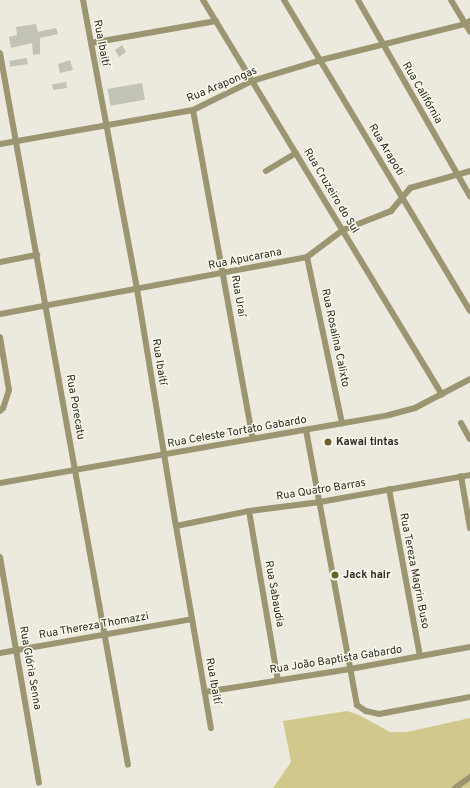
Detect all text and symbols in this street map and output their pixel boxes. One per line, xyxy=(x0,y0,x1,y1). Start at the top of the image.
street label: Rua Ibaití xyxy=(90,19,112,67)
street label: Rua Califórnia xyxy=(399,60,445,126)
street label: Rua Arapongas xyxy=(185,64,259,106)
street label: Rua Arapoti xyxy=(365,122,407,178)
street label: Rua Cruzeiro do Sul xyxy=(300,146,362,236)
street label: Rua Apucarana xyxy=(207,245,283,273)
street label: Rua Uraí xyxy=(228,274,248,318)
street label: Rua Rosalina Calixto xyxy=(318,288,352,388)
street label: Rua Ibaití xyxy=(149,338,169,386)
street label: Rua Porecatu xyxy=(63,373,87,441)
street label: Rua Celeste Tortato Gabardo xyxy=(166,413,308,451)
place label: Kawai tintas xyxy=(336,435,399,449)
marker: Kawai tintas xyxy=(323,437,333,447)
street label: Rua Quatro Barras xyxy=(275,476,367,504)
street label: Rua Tereza Magrin Buso xyxy=(396,512,432,630)
street label: Rua Sabaudia xyxy=(262,560,286,628)
place label: Jack hair xyxy=(343,568,391,582)
marker: Jack hair xyxy=(330,570,340,580)
street label: Rua Thereza Thomazzi xyxy=(38,610,150,642)
street label: Rua Glória Senna xyxy=(16,625,44,711)
street label: Rua João Baptista Gabardo xyxy=(269,643,403,677)
street label: Rua Ibaití xyxy=(202,657,224,705)

